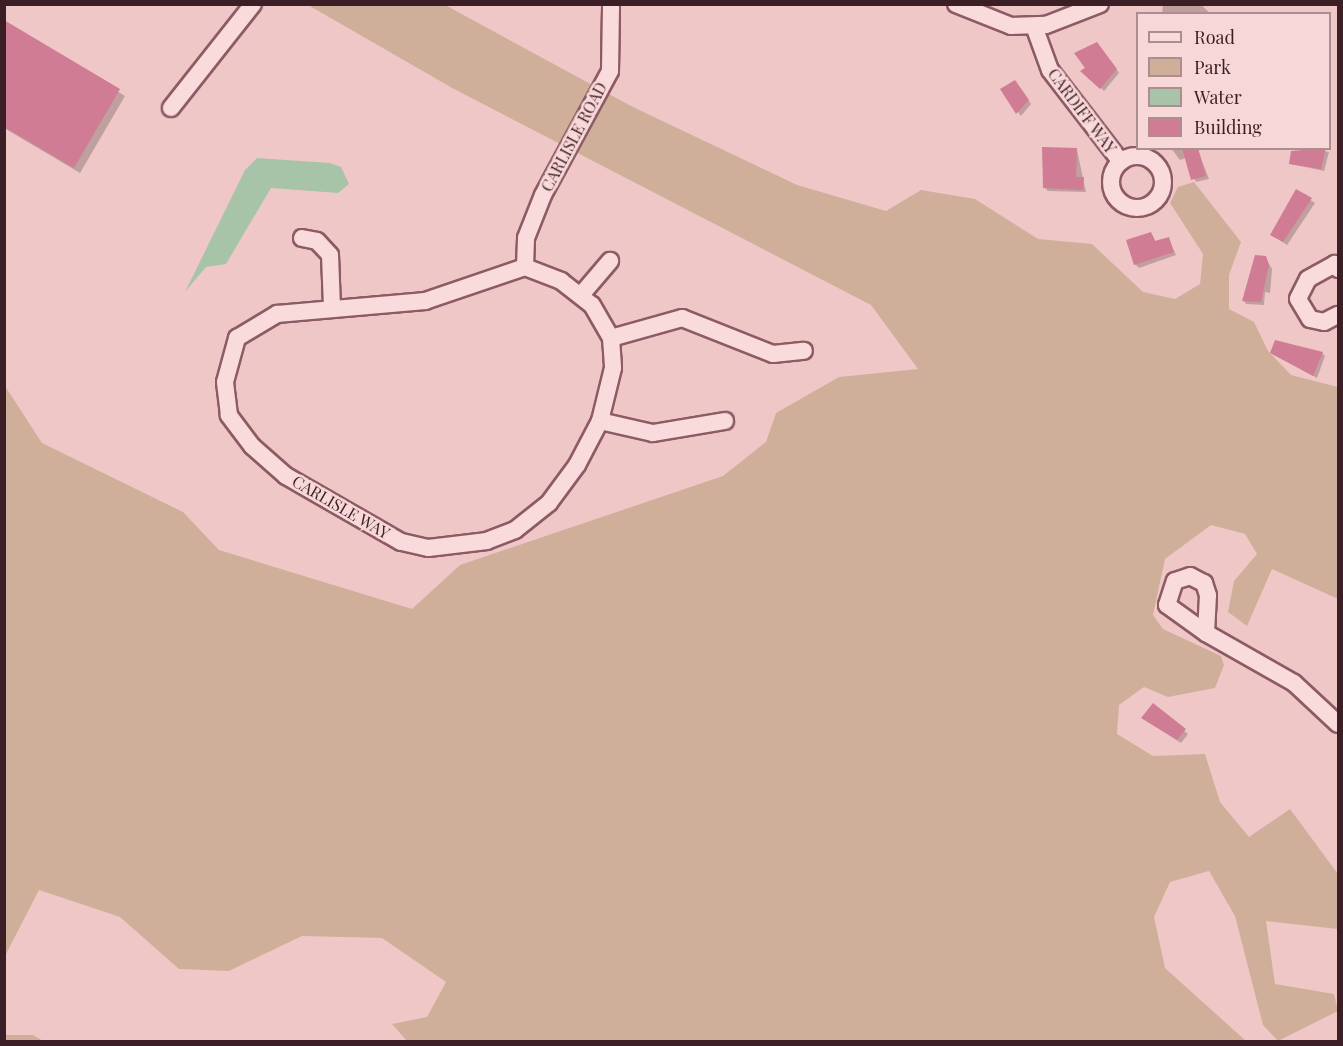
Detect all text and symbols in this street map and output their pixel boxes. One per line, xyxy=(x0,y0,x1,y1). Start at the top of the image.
legend xyxy=(1136,12,1331,150)
text: Road xyxy=(1194,25,1235,49)
text: Park xyxy=(1194,55,1231,79)
street label: CARDIFF WAY xyxy=(1043,64,1121,158)
street label: CARLISLE ROAD xyxy=(537,79,611,195)
text: Water xyxy=(1194,85,1242,109)
text: Building xyxy=(1194,115,1262,139)
street label: CARLISLE WAY xyxy=(289,471,393,543)

